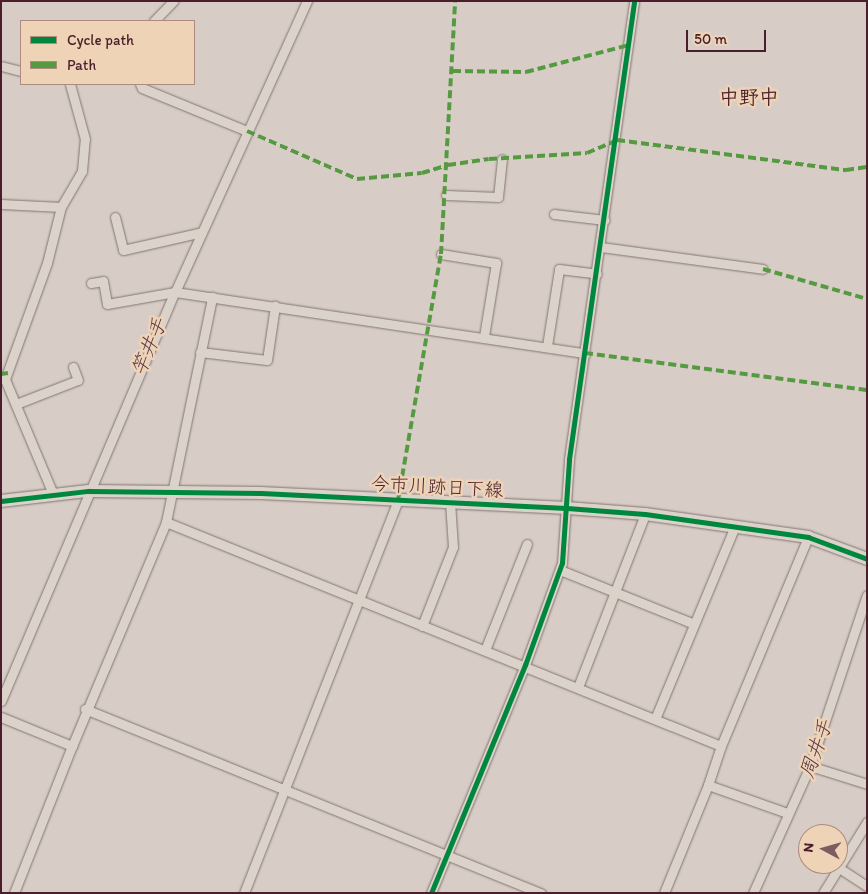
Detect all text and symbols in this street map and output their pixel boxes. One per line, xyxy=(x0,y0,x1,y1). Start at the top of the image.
legend xyxy=(20,20,195,85)
scale bar xyxy=(688,20,768,52)
text: 50 m xyxy=(694,30,727,48)
text: Cycle path xyxy=(67,31,134,49)
text: Path xyxy=(67,56,96,74)
district label: 中野中 xyxy=(719,85,779,109)
water label: 竿井手 xyxy=(126,315,172,379)
street label: 今市川跡日下線 xyxy=(370,472,504,502)
water label: 周井手 xyxy=(794,717,838,781)
north arrow xyxy=(798,824,848,874)
text: N xyxy=(800,842,818,853)

